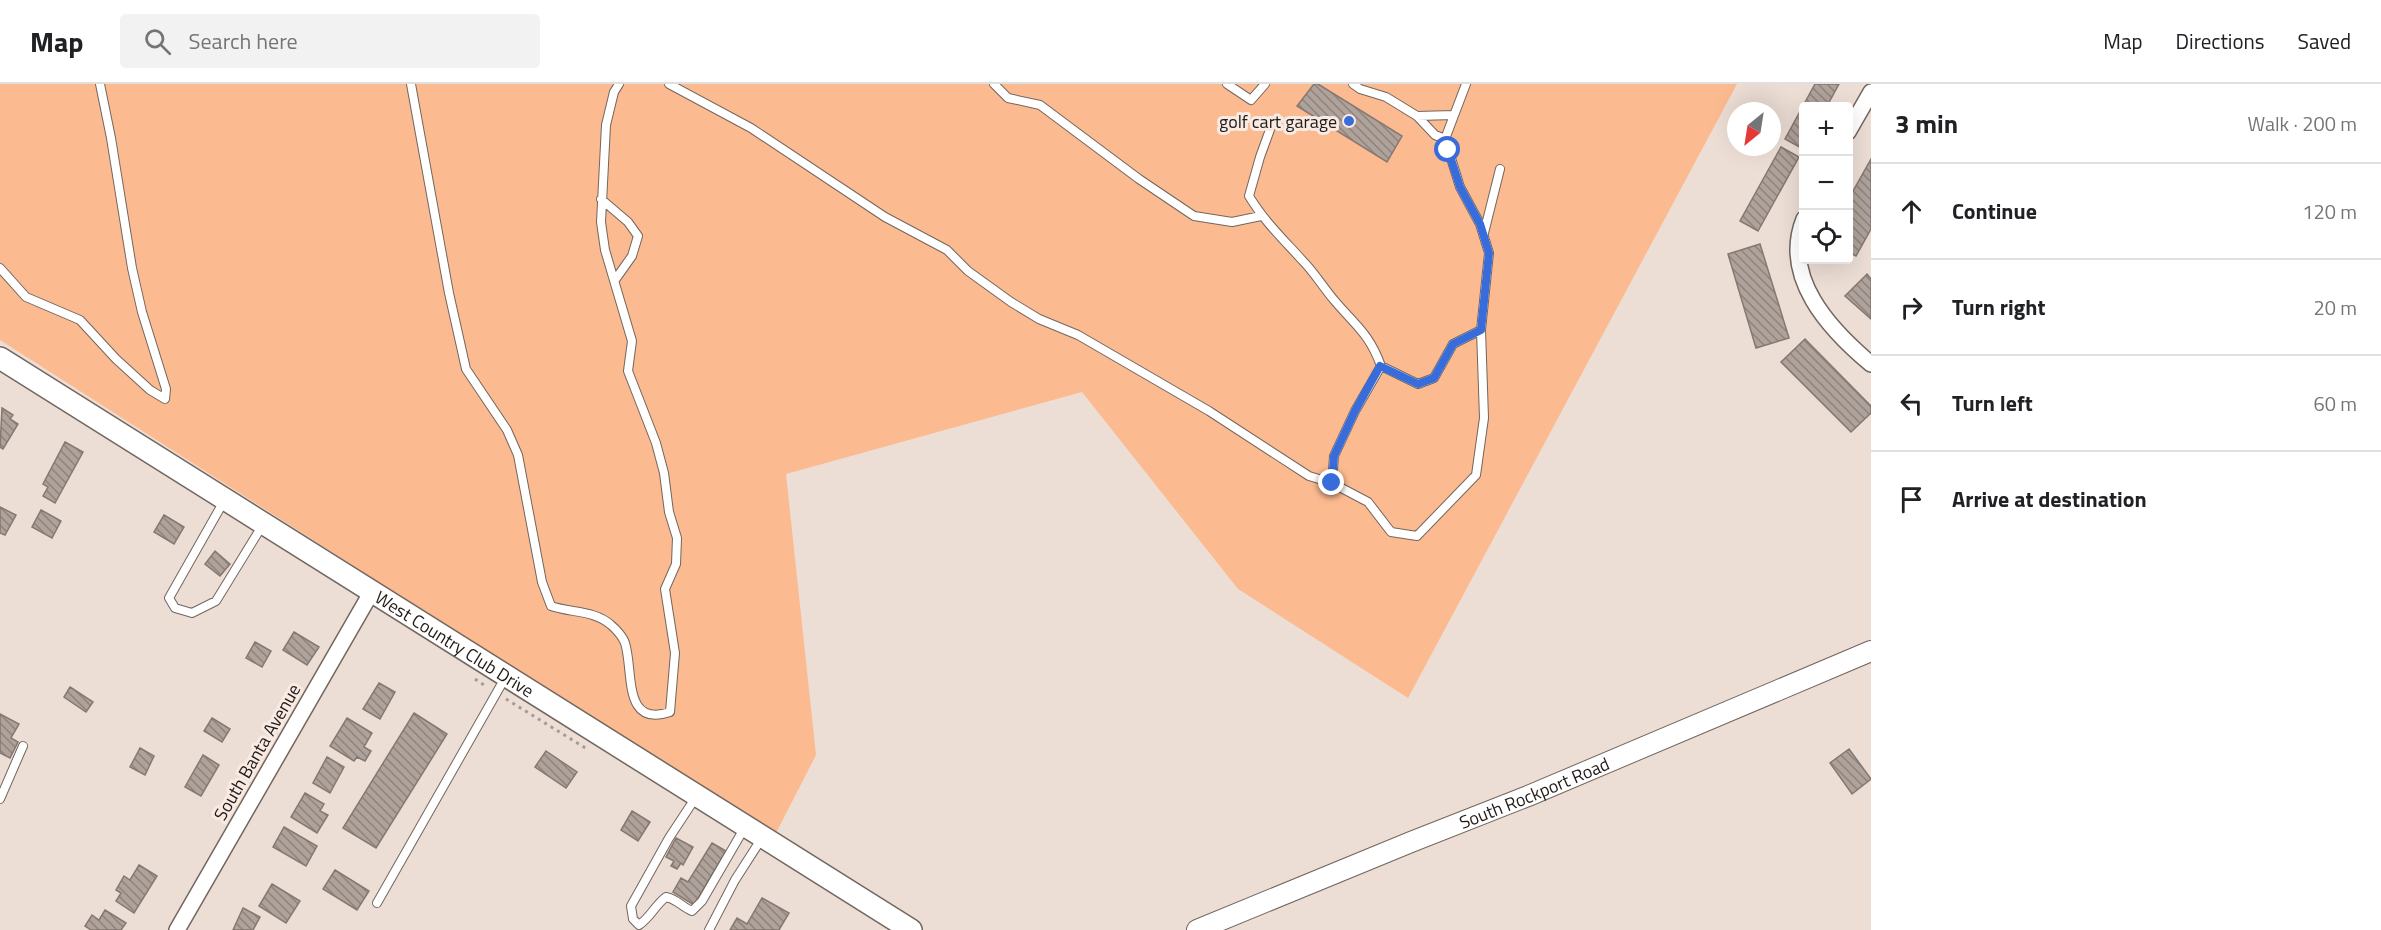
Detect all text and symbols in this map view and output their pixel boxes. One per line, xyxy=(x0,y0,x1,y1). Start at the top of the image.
search box xyxy=(120,14,540,68)
text: Map xyxy=(30,20,84,63)
text: Search here xyxy=(189,24,298,58)
icon: search xyxy=(141,25,174,58)
text: Map xyxy=(2103,25,2143,57)
text: Directions xyxy=(2176,25,2265,57)
text: Saved xyxy=(2298,25,2351,57)
north arrow xyxy=(1727,102,1781,156)
map controls xyxy=(1799,102,1853,264)
button: + xyxy=(1799,102,1853,156)
text: 3 min xyxy=(1895,104,1958,143)
place label: golf cart garage xyxy=(1219,108,1337,135)
text: Walk · 200 m xyxy=(2248,108,2357,139)
marker: golf cart garage xyxy=(1342,114,1356,128)
route start xyxy=(1434,136,1460,162)
button: − xyxy=(1799,156,1853,210)
text: Continue xyxy=(1952,194,2037,228)
icon: ahead xyxy=(1895,195,1928,228)
text: 120 m xyxy=(2302,196,2357,227)
button: locate xyxy=(1799,210,1853,264)
text: Turn right xyxy=(1952,290,2046,324)
icon: right xyxy=(1895,291,1928,324)
text: 20 m xyxy=(2313,292,2357,323)
text: Turn left xyxy=(1952,386,2033,420)
icon: left xyxy=(1895,387,1928,420)
text: 60 m xyxy=(2313,388,2357,419)
route end xyxy=(1318,469,1344,495)
text: Arrive at destination xyxy=(1952,482,2147,516)
icon: arrive xyxy=(1895,483,1928,516)
street label: West Country Club Drive xyxy=(370,583,540,704)
street label: South Banta Avenue xyxy=(207,679,307,825)
street label: South Rockport Road xyxy=(1455,750,1613,835)

